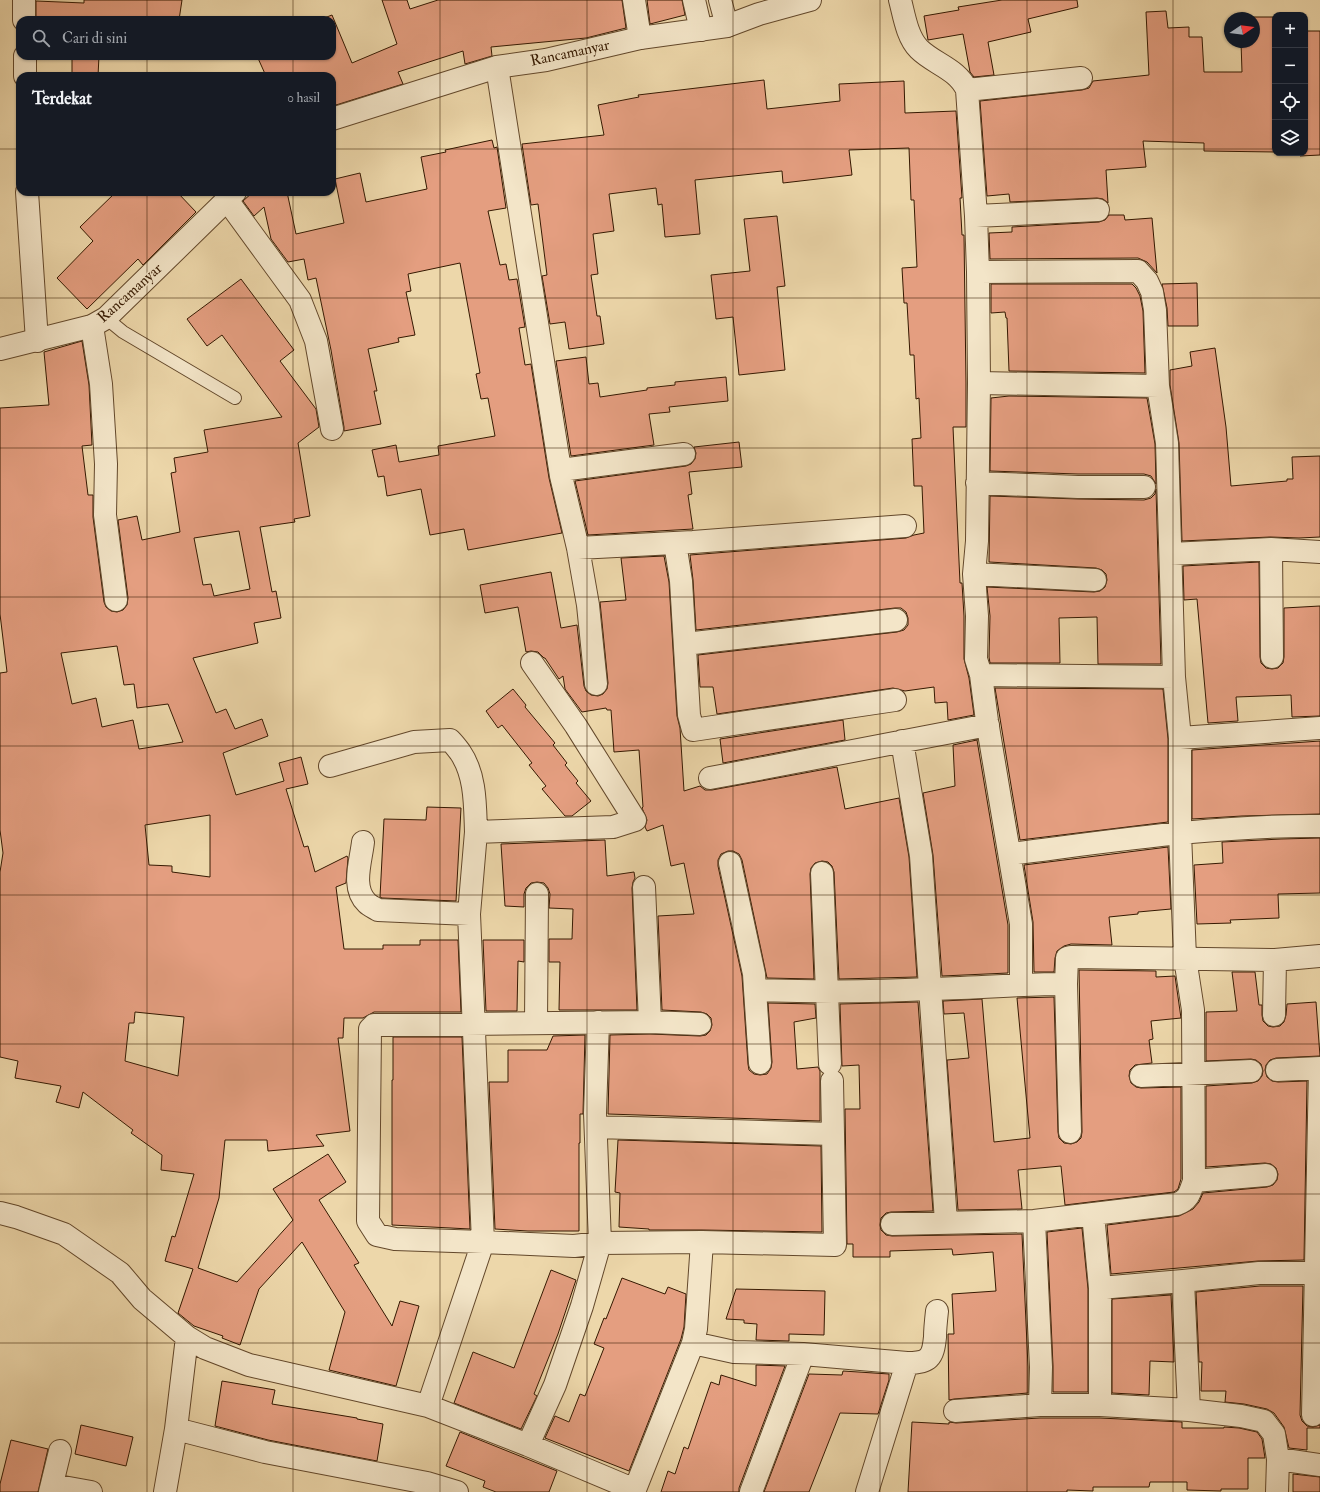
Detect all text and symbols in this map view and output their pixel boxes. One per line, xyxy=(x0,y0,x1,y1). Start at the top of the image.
north arrow xyxy=(1224,12,1260,48)
map controls xyxy=(1272,12,1308,156)
button: + xyxy=(1272,12,1308,48)
search box xyxy=(16,16,336,60)
icon: search xyxy=(30,27,52,49)
text: Cari di sini xyxy=(62,29,127,48)
street label: Rancamanyar xyxy=(529,35,612,71)
button: − xyxy=(1272,48,1308,84)
button: locate xyxy=(1272,84,1308,120)
text: Terdekat xyxy=(32,88,92,109)
text: 0 hasil xyxy=(287,90,320,106)
button: layers xyxy=(1272,120,1308,156)
street label: Rancamanyar xyxy=(94,259,167,327)

